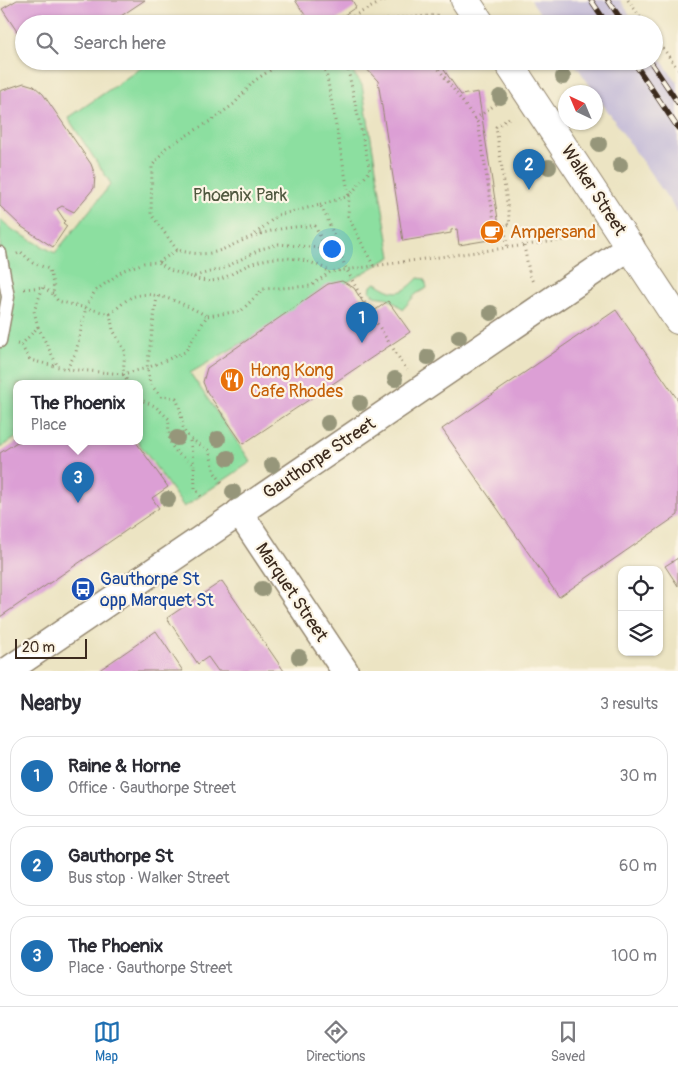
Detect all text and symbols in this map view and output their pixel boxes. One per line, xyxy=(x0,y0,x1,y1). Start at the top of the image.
search box xyxy=(15,15,663,70)
icon: search xyxy=(33,29,61,57)
text: Search here xyxy=(73,31,166,55)
north arrow xyxy=(558,85,603,130)
street label: Walker Street xyxy=(556,141,632,241)
pin: 2 xyxy=(513,149,545,190)
park label: Phoenix Park xyxy=(193,184,288,207)
cafe icon: Ampersand xyxy=(479,219,505,245)
place label: Ampersand xyxy=(510,221,596,244)
your location xyxy=(319,236,345,262)
pin: 1 xyxy=(346,302,378,343)
place label: Hong Kong Cafe Rhodes xyxy=(250,359,343,403)
restaurant icon: Hong Kong Cafe Rhodes xyxy=(219,367,245,393)
popup xyxy=(13,380,143,445)
text: The Phoenix xyxy=(30,391,126,415)
street label: Gauthorpe Street xyxy=(259,412,381,505)
text: Place xyxy=(30,415,67,435)
pin: 3 xyxy=(62,462,94,503)
street label: Marquet Street xyxy=(250,539,333,647)
map controls xyxy=(618,566,663,656)
button: locate xyxy=(618,566,663,611)
place label: Gauthorpe St opp Marquet St xyxy=(100,568,215,612)
bus stop icon: Gauthorpe St opp Marquet St xyxy=(70,576,96,602)
button: layers xyxy=(618,611,663,656)
scale bar xyxy=(15,636,88,659)
text: 20 m xyxy=(22,639,55,656)
text: Nearby xyxy=(20,690,81,717)
text: 3 results xyxy=(600,694,658,714)
text: Raine & Horne xyxy=(68,754,180,778)
text: 1 xyxy=(34,766,40,786)
text: 30 m xyxy=(619,766,657,786)
text: Office · Gauthorpe Street xyxy=(68,778,236,798)
text: Gauthorpe St xyxy=(68,844,173,868)
text: 2 xyxy=(33,856,41,876)
text: 60 m xyxy=(619,856,657,876)
text: Bus stop · Walker Street xyxy=(68,868,230,888)
text: The Phoenix xyxy=(68,934,163,958)
text: 3 xyxy=(33,946,41,966)
text: 100 m xyxy=(611,946,657,966)
text: Place · Gauthorpe Street xyxy=(68,958,233,978)
tab: Map xyxy=(93,1018,121,1065)
tab: Directions xyxy=(306,1018,365,1065)
tab: Saved xyxy=(551,1018,585,1065)

